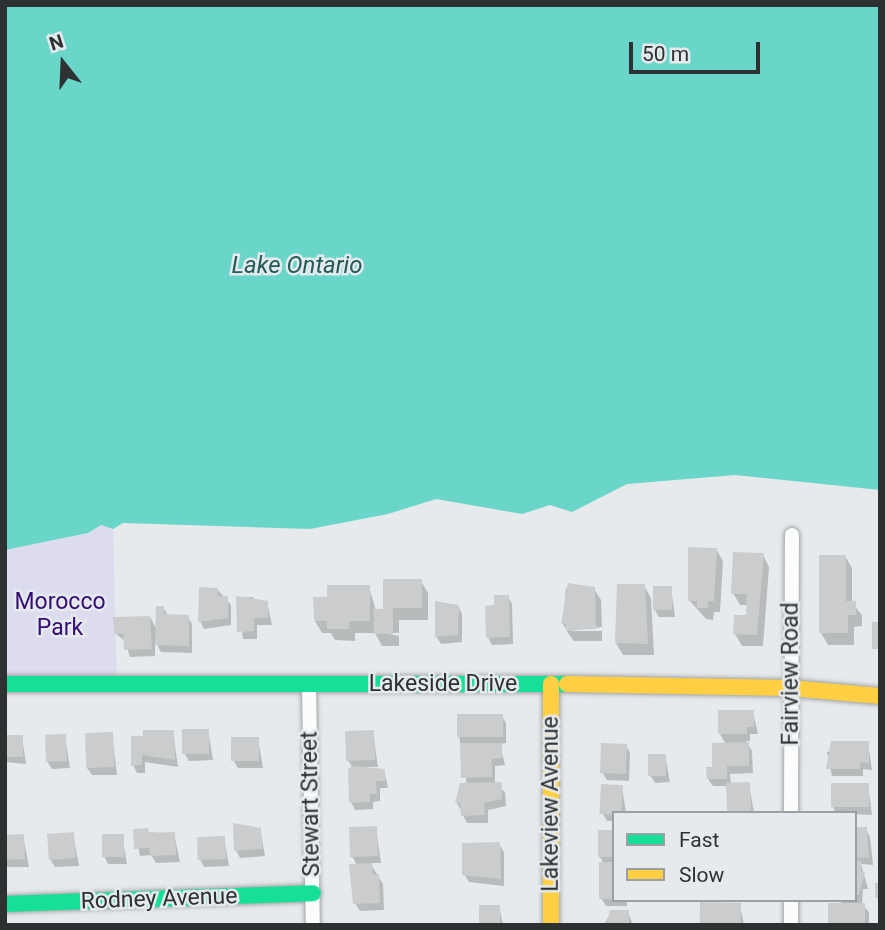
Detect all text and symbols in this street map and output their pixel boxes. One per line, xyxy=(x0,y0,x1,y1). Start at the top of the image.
north arrow xyxy=(28,28,98,98)
scale bar xyxy=(633,28,764,72)
text: N xyxy=(46,30,66,56)
text: 50 m xyxy=(642,42,689,66)
water label: Lake Ontario xyxy=(232,252,362,280)
park label: Morocco Park xyxy=(14,588,106,642)
street label: Fairview Road xyxy=(777,602,805,746)
street label: Lakeside Drive xyxy=(369,670,517,698)
street label: Lakeview Avenue xyxy=(537,716,565,892)
street label: Stewart Street xyxy=(296,731,326,877)
legend xyxy=(612,811,857,902)
text: Fast xyxy=(679,828,719,852)
text: Slow xyxy=(679,863,724,887)
street label: Rodney Avenue xyxy=(80,882,238,916)

